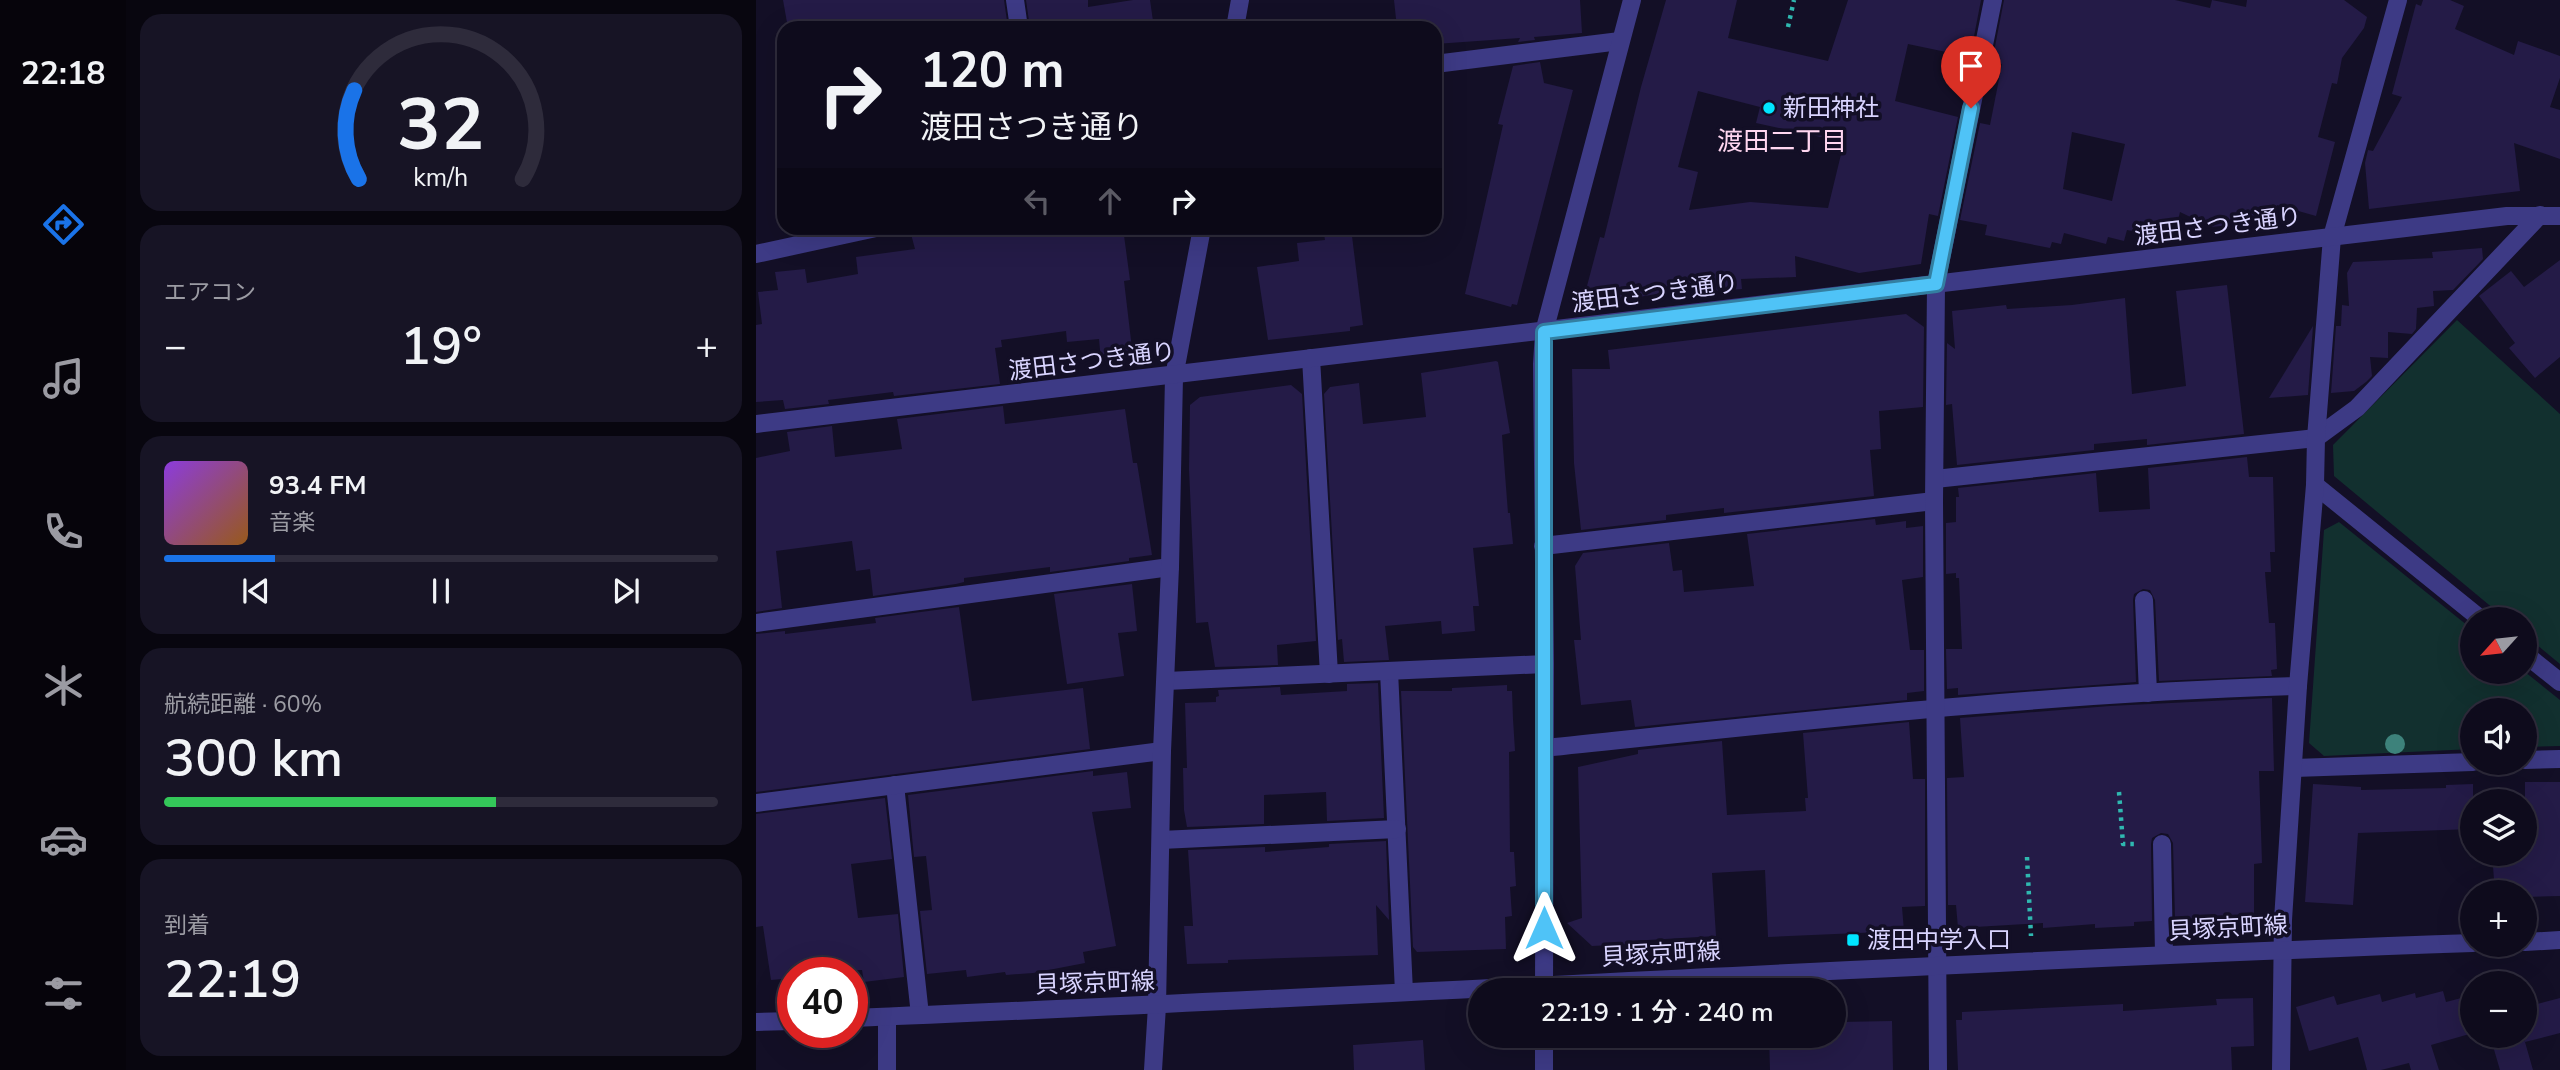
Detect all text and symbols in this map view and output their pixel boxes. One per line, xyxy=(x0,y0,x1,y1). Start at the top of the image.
pin xyxy=(1941,36,2001,108)
text: 120 m xyxy=(920,37,1064,104)
icon: arrive xyxy=(1952,47,1990,85)
icon: right xyxy=(805,49,896,140)
text: 22:18 xyxy=(21,52,105,95)
text: 32 xyxy=(397,75,485,175)
place label: 新田神社 xyxy=(1783,92,1879,124)
marker: 新田神社 xyxy=(1761,100,1777,116)
text: 渡田さつき通り xyxy=(920,106,1144,149)
district label: 渡田二丁目 xyxy=(1717,124,1847,159)
text: km/h xyxy=(413,160,469,194)
icon: left xyxy=(1018,182,1056,220)
icon: ahead xyxy=(1091,182,1129,220)
icon: right xyxy=(1164,182,1202,220)
icon: directions xyxy=(39,200,88,249)
street label: 渡田さつき通り xyxy=(2133,200,2303,252)
street label: 渡田さつき通り xyxy=(1570,267,1740,319)
text: エアコン xyxy=(164,277,256,308)
text: 19° xyxy=(400,311,482,382)
text: − xyxy=(164,321,187,372)
text: + xyxy=(695,321,718,372)
street label: 渡田さつき通り xyxy=(1007,335,1177,387)
icon: music xyxy=(39,354,88,403)
text: 93.4 FM xyxy=(269,468,366,503)
icon: phone xyxy=(39,507,88,556)
text: 音楽 xyxy=(269,507,315,538)
icon: previous xyxy=(237,572,275,610)
icon: pause xyxy=(422,572,460,610)
icon: next xyxy=(607,572,645,610)
north arrow xyxy=(2460,607,2538,684)
map controls xyxy=(2460,607,2537,1048)
icon: climate xyxy=(39,661,88,710)
text: 航続距離 · 60% xyxy=(164,689,322,720)
button: sound xyxy=(2460,698,2537,775)
text: 300 km xyxy=(164,723,343,794)
button: layers xyxy=(2460,789,2537,866)
icon: car xyxy=(39,815,88,864)
button: + xyxy=(2460,880,2537,957)
position arrow xyxy=(1507,891,1581,965)
street label: 貝塚京町線 xyxy=(2167,909,2289,947)
text: 到着 xyxy=(164,910,210,941)
place label: 渡田中学入口 xyxy=(1867,924,2011,956)
marker: 渡田中学入口 xyxy=(1845,932,1861,948)
street label: 貝塚京町線 xyxy=(1600,935,1722,973)
text: 22:19 xyxy=(164,944,301,1015)
speed limit sign: 40 xyxy=(777,957,868,1048)
street label: 貝塚京町線 xyxy=(1034,965,1156,1001)
icon: filters xyxy=(39,969,88,1018)
button: − xyxy=(2460,971,2537,1048)
text: 22:19 · 1 分 · 240 m xyxy=(1541,995,1773,1030)

